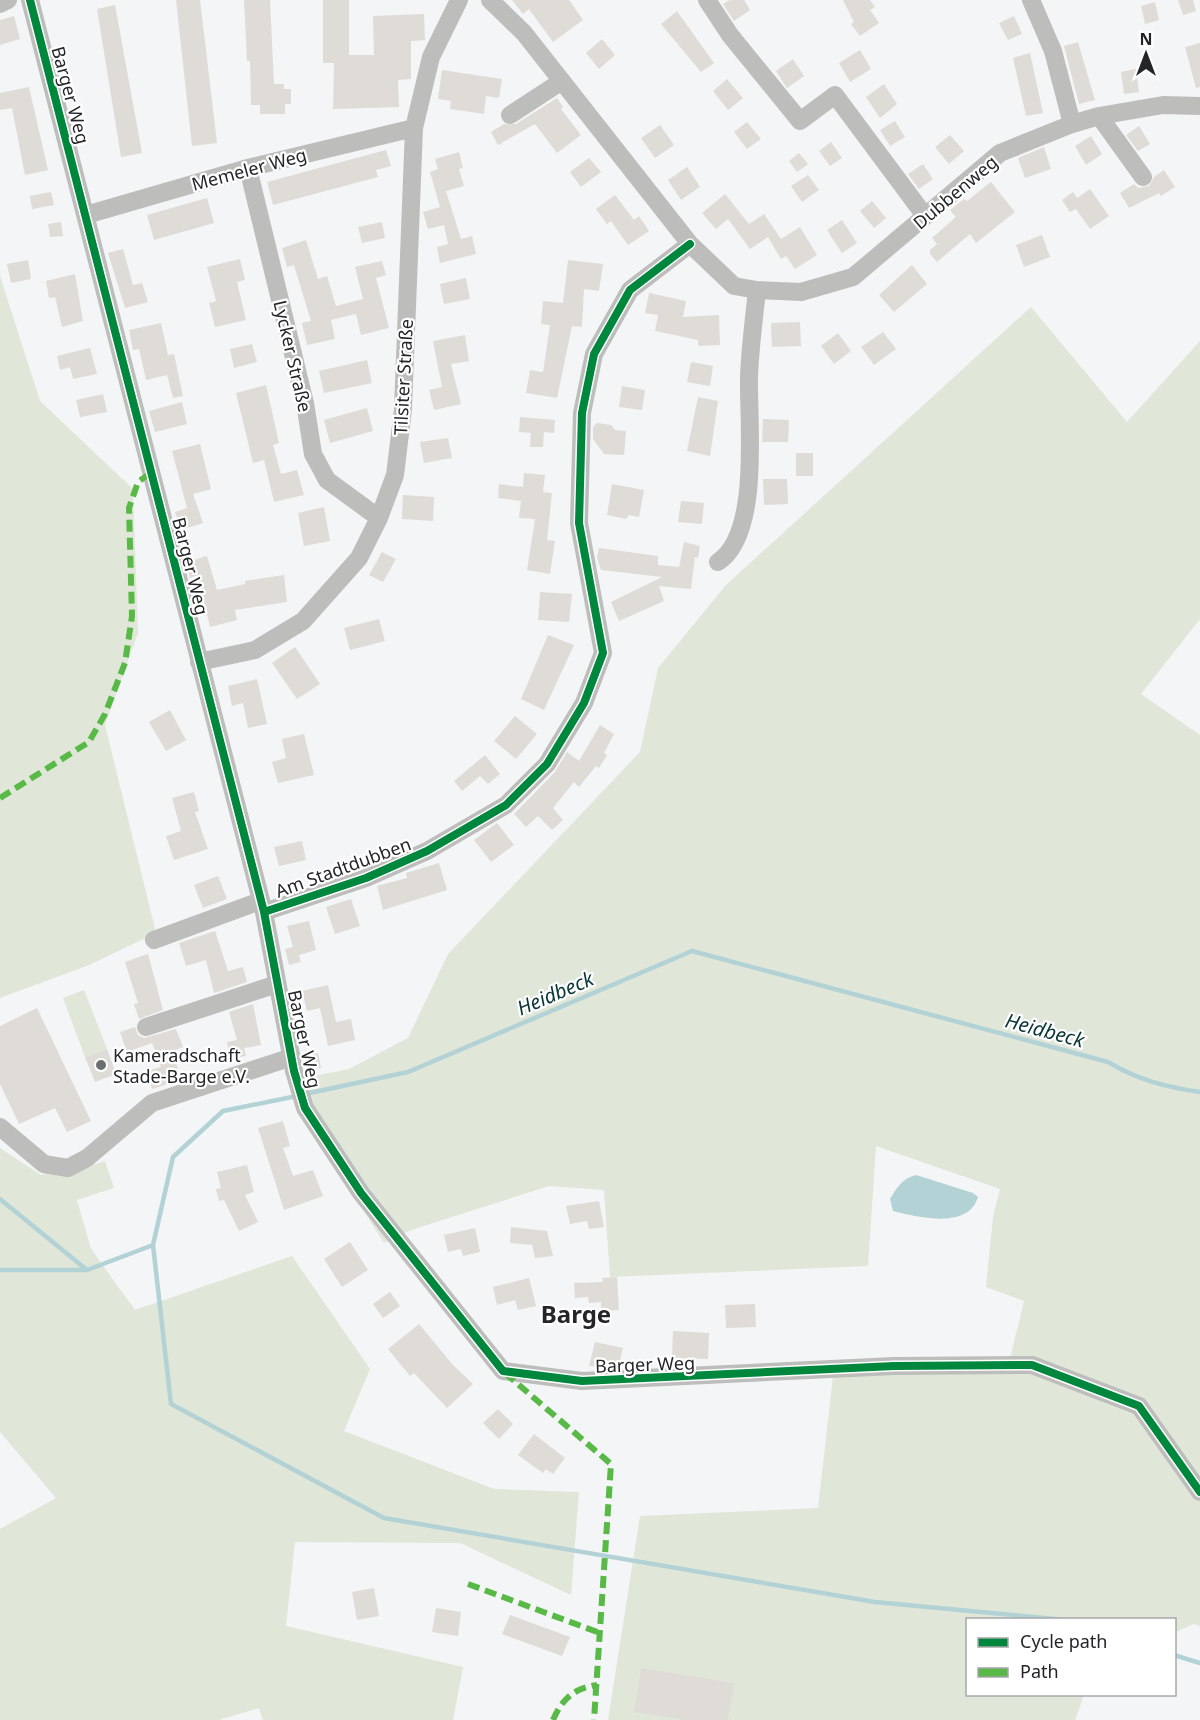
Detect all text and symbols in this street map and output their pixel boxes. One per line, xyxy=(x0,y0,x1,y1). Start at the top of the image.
north arrow xyxy=(1116,24,1176,84)
text: N xyxy=(1139,28,1153,50)
street label: Barger Weg xyxy=(46,44,96,146)
street label: Memeler Weg xyxy=(189,142,309,196)
street label: Dubbenweg xyxy=(908,150,1002,234)
street label: Lycker Straße xyxy=(268,298,318,414)
street label: Tilsiter Straße xyxy=(388,318,418,436)
street label: Barger Weg xyxy=(167,515,215,617)
street label: Am Stadtdubben xyxy=(272,831,414,903)
water label: Heidbeck xyxy=(513,964,598,1021)
street label: Barger Weg xyxy=(283,988,327,1090)
water label: Heidbeck xyxy=(1002,1006,1089,1054)
place label: Kameradschaft Stade-Barge e.V. xyxy=(113,1043,250,1088)
marker: Kameradschaft Stade-Barge e.V. xyxy=(94,1058,108,1072)
district label: Barge xyxy=(541,1297,611,1330)
street label: Barger Weg xyxy=(595,1350,695,1378)
legend xyxy=(966,1618,1176,1696)
text: Cycle path xyxy=(1020,1629,1107,1653)
text: Path xyxy=(1020,1659,1059,1683)

